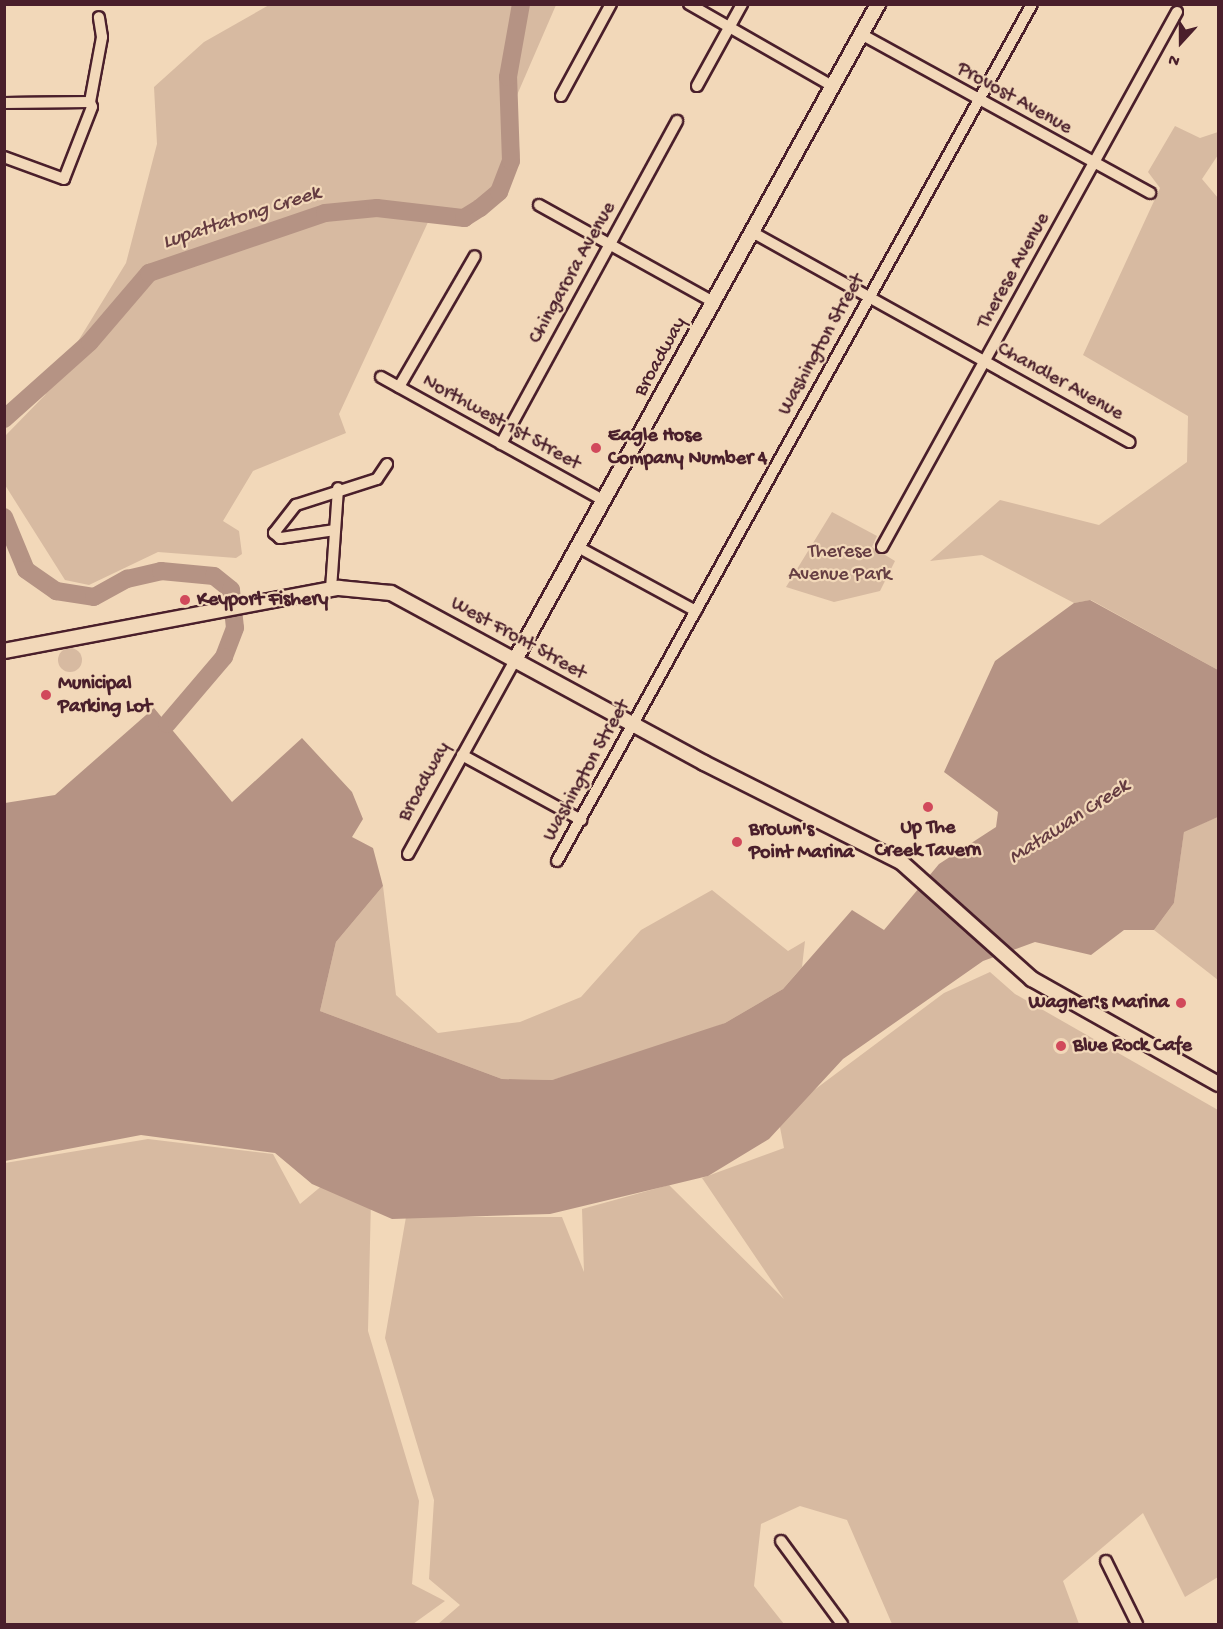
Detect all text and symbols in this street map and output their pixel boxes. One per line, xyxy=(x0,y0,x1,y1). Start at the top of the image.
north arrow xyxy=(1151,12,1211,72)
text: N xyxy=(1166,49,1183,70)
street label: Provost Avenue xyxy=(952,57,1076,141)
water label: Lupattatong Creek xyxy=(160,182,324,256)
street label: Chingarora Avenue xyxy=(524,198,622,348)
street label: Therese Avenue xyxy=(972,209,1056,333)
street label: Washington Street xyxy=(773,270,871,420)
street label: Broadway xyxy=(629,313,693,401)
street label: Chandler Avenue xyxy=(993,337,1127,427)
street label: Northwest 1st Street xyxy=(418,370,584,476)
place label: Eagle Hose Company Number 4 xyxy=(608,424,767,471)
marker: Eagle Hose Company Number 4 xyxy=(589,441,603,455)
park label: Therese Avenue Park xyxy=(788,541,892,588)
place label: Keyport Fishery xyxy=(197,588,328,612)
street label: West Front Street xyxy=(446,592,590,686)
marker: Keyport Fishery xyxy=(178,593,192,607)
place label: Municipal Parking Lot xyxy=(58,672,152,719)
marker: Municipal Parking Lot xyxy=(39,688,53,702)
street label: Washington Street xyxy=(538,696,636,846)
street label: Broadway xyxy=(393,738,457,826)
water label: Matawan Creek xyxy=(1005,775,1135,871)
marker: Up The Creek Tavern xyxy=(921,800,935,814)
place label: Up The Creek Tavern xyxy=(875,816,981,863)
place label: Brown's Point Marina xyxy=(749,819,854,866)
marker: Brown's Point Marina xyxy=(730,835,744,849)
place label: Wagner's Marina xyxy=(1028,991,1169,1015)
marker: Wagner's Marina xyxy=(1174,996,1188,1010)
place label: Blue Rock Cafe xyxy=(1073,1034,1192,1058)
marker: Blue Rock Cafe xyxy=(1054,1039,1068,1053)

